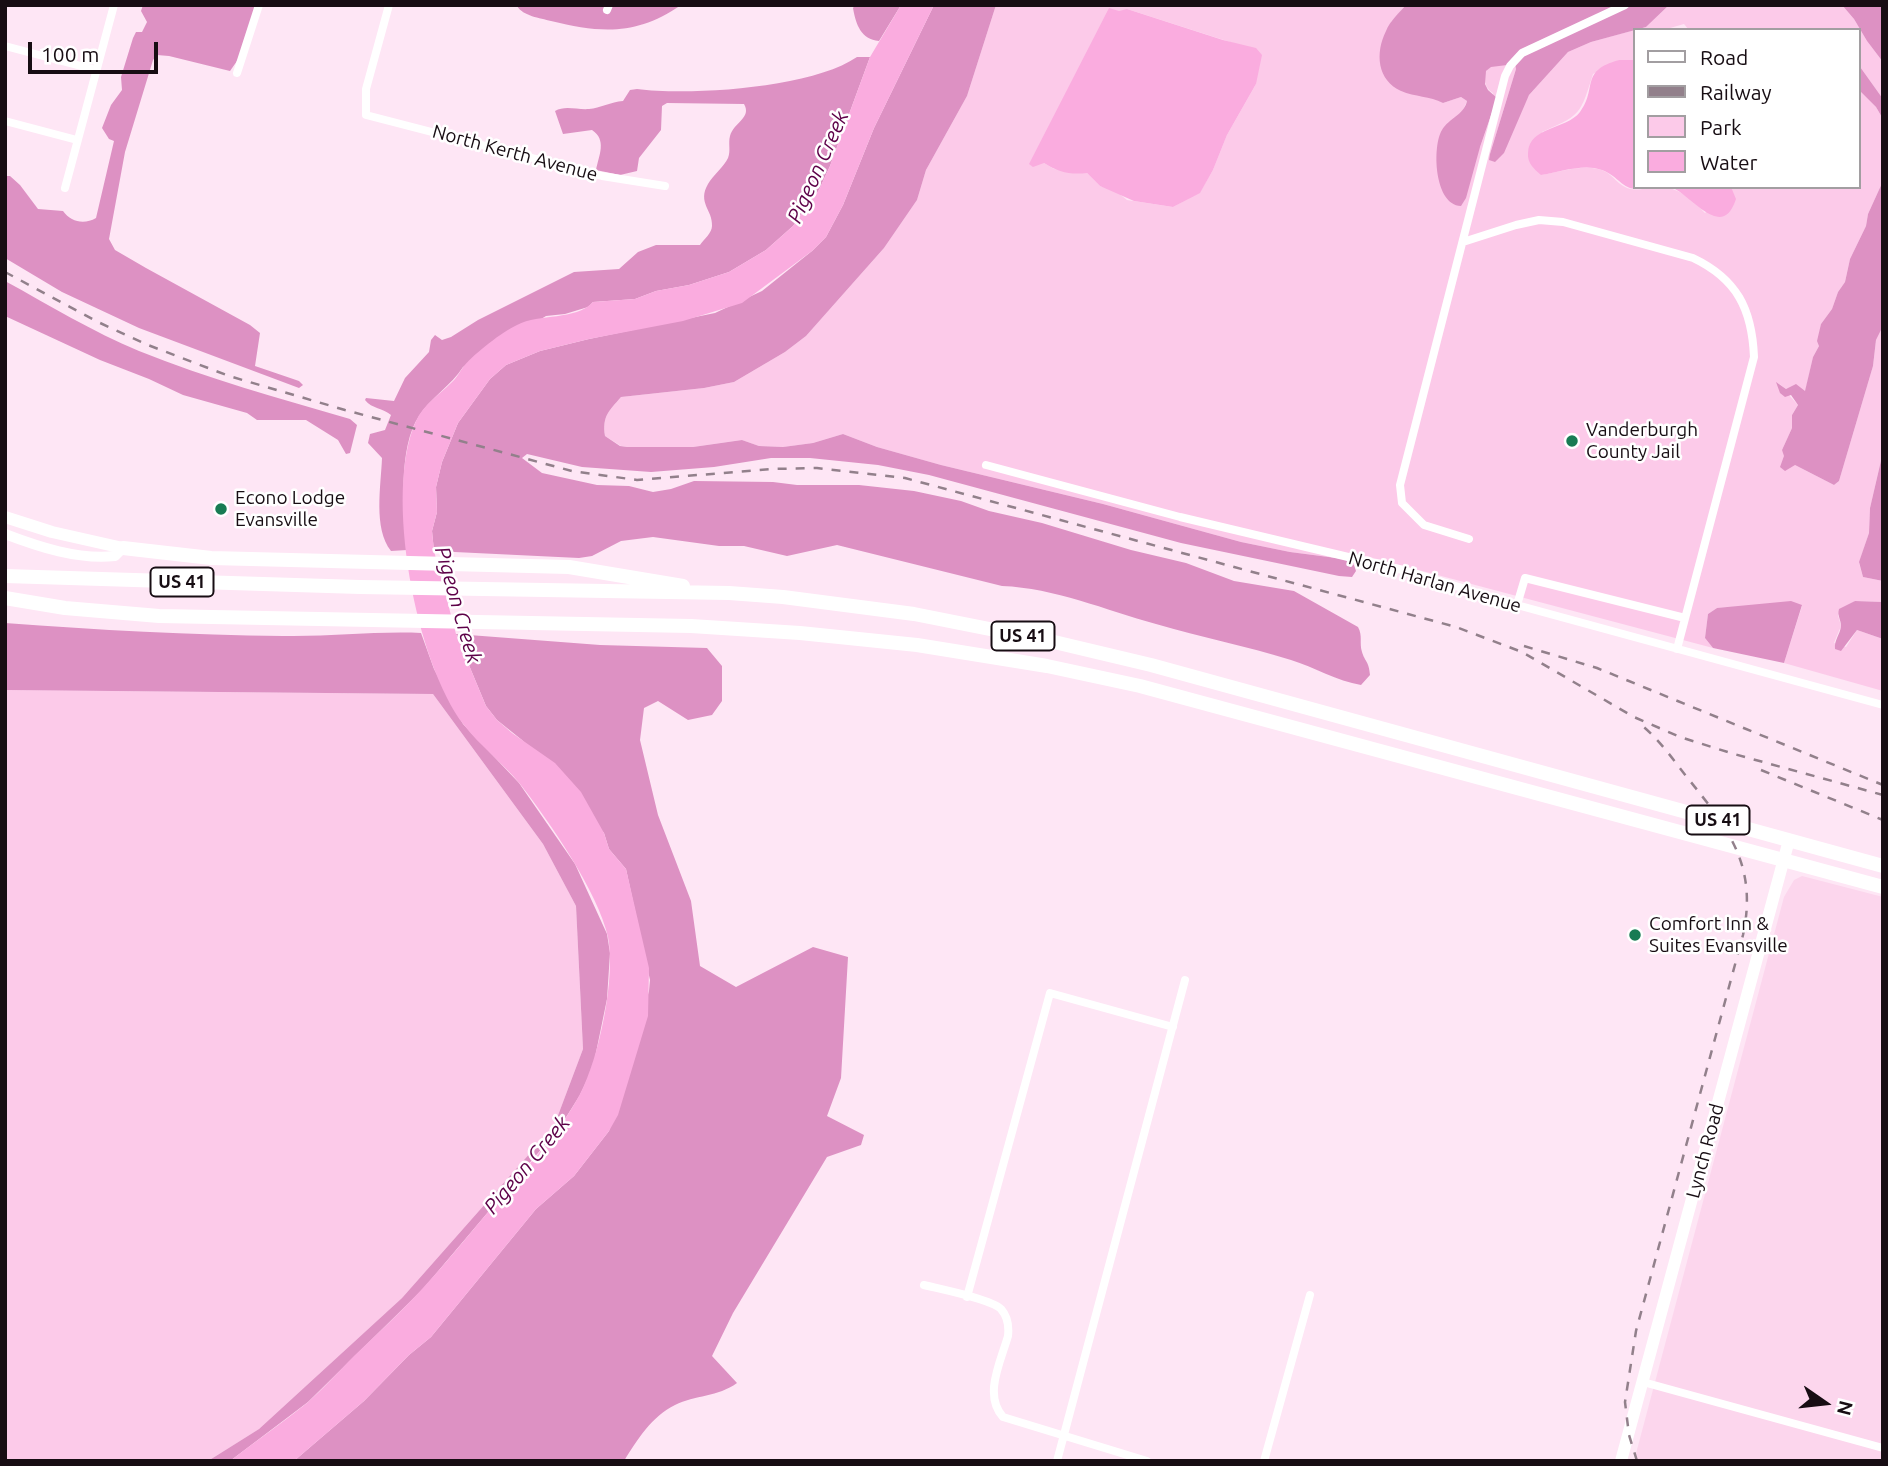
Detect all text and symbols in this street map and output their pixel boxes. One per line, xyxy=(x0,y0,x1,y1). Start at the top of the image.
scale bar xyxy=(32,28,161,72)
legend xyxy=(1632,28,1860,189)
text: 100 m xyxy=(41,42,99,66)
text: Road xyxy=(1700,45,1748,69)
text: Railway xyxy=(1700,80,1772,104)
water label: Pigeon Creek xyxy=(782,107,854,227)
text: Park xyxy=(1700,115,1742,139)
street label: North Kerth Avenue xyxy=(430,120,600,186)
text: Water xyxy=(1700,150,1758,174)
place label: Vanderburgh County Jail xyxy=(1586,419,1698,463)
marker: Vanderburgh County Jail xyxy=(1564,433,1580,449)
place label: Econo Lodge Evansville xyxy=(235,487,345,531)
marker: Econo Lodge Evansville xyxy=(213,501,229,517)
water label: Pigeon Creek xyxy=(429,544,487,666)
street label: North Harlan Avenue xyxy=(1346,546,1524,618)
road number: US 41 xyxy=(150,568,214,596)
road number: US 41 xyxy=(992,622,1054,650)
road number: US 41 xyxy=(1686,806,1750,834)
place label: Comfort Inn & Suites Evansville xyxy=(1649,913,1788,957)
marker: Comfort Inn & Suites Evansville xyxy=(1627,927,1643,943)
street label: Lynch Road xyxy=(1681,1101,1729,1201)
water label: Pigeon Creek xyxy=(479,1111,575,1219)
north arrow xyxy=(1790,1368,1860,1438)
text: N xyxy=(1833,1399,1858,1418)

